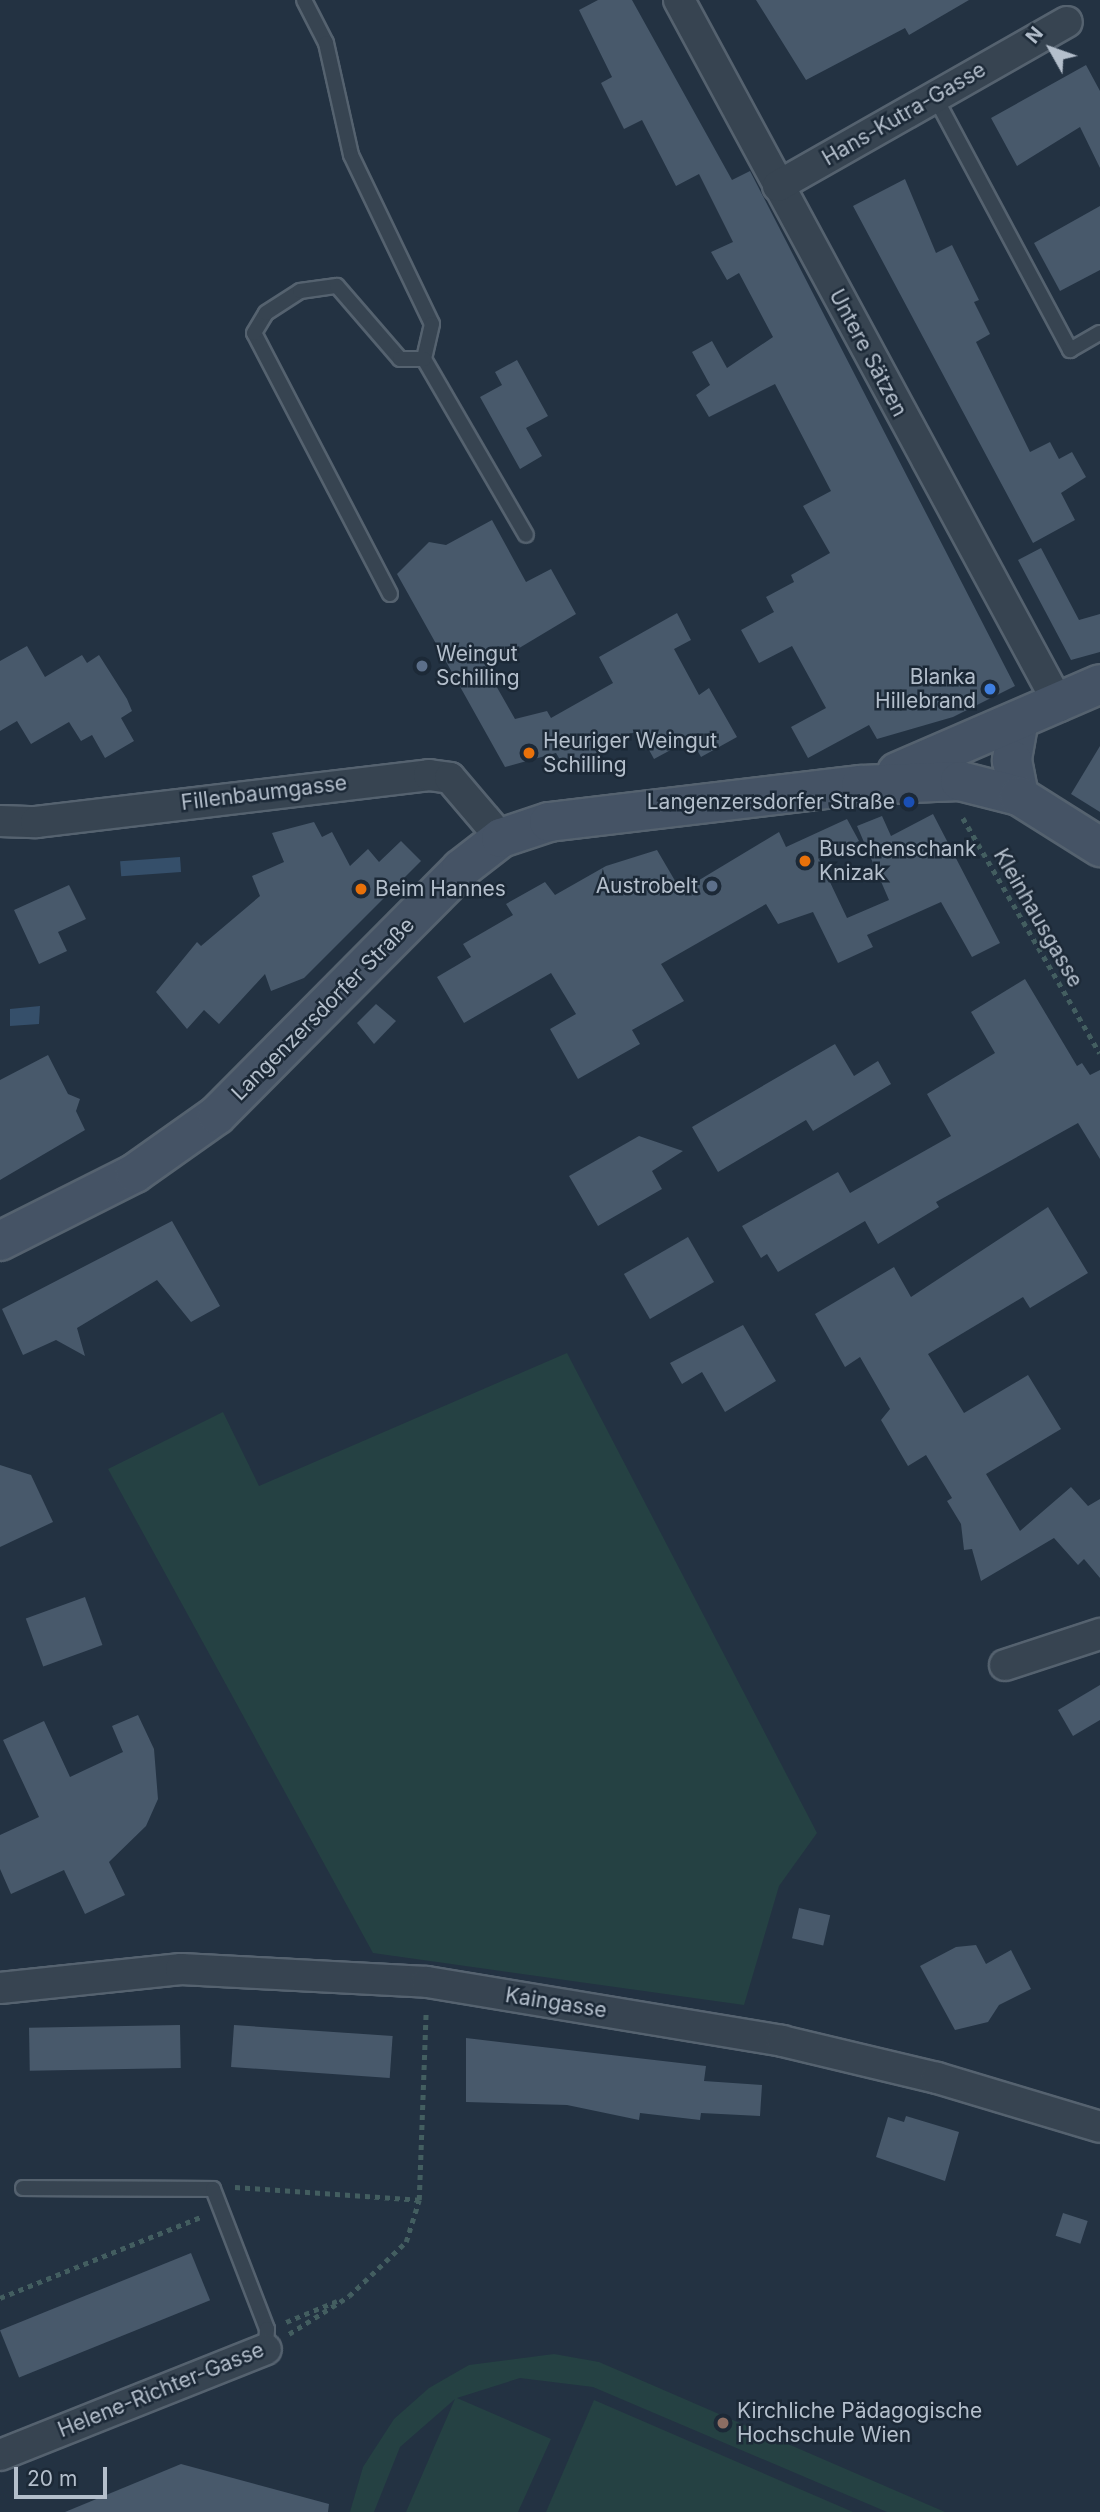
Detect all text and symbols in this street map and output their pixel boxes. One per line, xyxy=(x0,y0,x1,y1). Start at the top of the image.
north arrow xyxy=(1016,14,1086,84)
text: N xyxy=(1021,22,1048,48)
street label: Hans-Kutra-Gasse xyxy=(818,57,990,171)
street label: Untere Sätzen xyxy=(824,285,912,421)
place label: Weingut Schilling xyxy=(436,641,520,691)
marker: Weingut Schilling xyxy=(414,658,430,674)
place label: Blanka Hillebrand xyxy=(875,664,976,714)
marker: Blanka Hillebrand xyxy=(982,681,998,697)
place label: Heuriger Weingut Schilling xyxy=(543,728,717,778)
marker: Heuriger Weingut Schilling xyxy=(521,745,537,761)
street label: Fillenbaumgasse xyxy=(180,770,348,816)
place label: Langenzersdorfer Straße xyxy=(647,789,895,815)
marker: Langenzersdorfer Straße xyxy=(901,794,917,810)
place label: Buschenschank Knizak xyxy=(819,836,977,886)
street label: Kleinhausgasse xyxy=(988,844,1088,992)
marker: Buschenschank Knizak xyxy=(797,853,813,869)
place label: Austrobelt xyxy=(596,873,698,899)
place label: Beim Hannes xyxy=(375,876,506,902)
marker: Austrobelt xyxy=(704,878,720,894)
marker: Beim Hannes xyxy=(353,881,369,897)
street label: Langenzersdorfer Straße xyxy=(226,912,420,1106)
street label: Kaingasse xyxy=(503,1983,609,2023)
street label: Helene-Richter-Gasse xyxy=(54,2337,268,2443)
place label: Kirchliche Pädagogische Hochschule Wien xyxy=(737,2398,982,2448)
marker: Kirchliche Pädagogische Hochschule Wien xyxy=(715,2415,731,2431)
scale bar xyxy=(18,2452,110,2496)
text: 20 m xyxy=(27,2466,77,2491)

